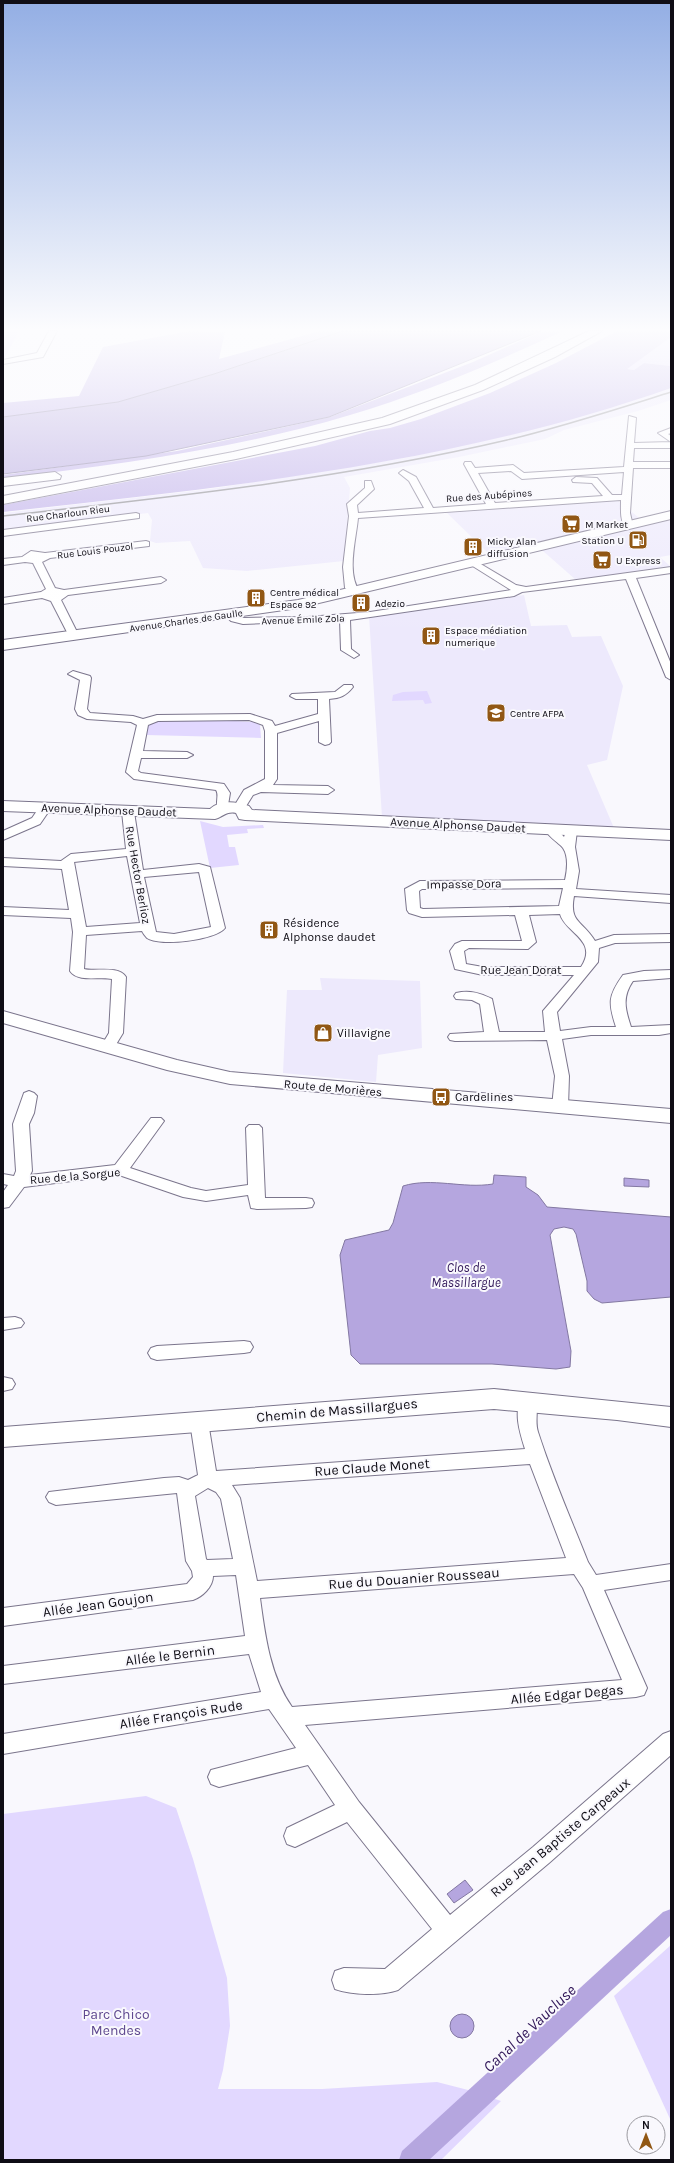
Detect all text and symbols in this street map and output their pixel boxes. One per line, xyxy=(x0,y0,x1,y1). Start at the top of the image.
street label: Rue des Aubépines xyxy=(446,487,533,505)
street label: Rue Charloun Rieu xyxy=(26,503,111,525)
supermarket icon: M Market xyxy=(560,513,582,535)
place label: M Market xyxy=(585,519,628,531)
fuel station icon: Station U xyxy=(627,529,649,551)
place label: Station U xyxy=(582,535,624,547)
building icon: Micky Alan diffusion xyxy=(462,536,484,558)
place label: Micky Alan diffusion xyxy=(487,536,536,560)
street label: Rue Louis Pouzol xyxy=(56,540,134,562)
supermarket icon: U Express xyxy=(591,549,613,571)
place label: U Express xyxy=(616,555,661,567)
building icon: Centre médical Espace 92 xyxy=(245,587,267,609)
place label: Centre médical Espace 92 xyxy=(270,587,339,611)
building icon: Adezio xyxy=(350,592,372,614)
place label: Adezio xyxy=(375,598,405,610)
street label: Avenue Charles de Gaulle xyxy=(129,607,244,635)
street label: Avenue Émile Zola xyxy=(261,613,345,627)
building icon: Espace médiation numerique xyxy=(420,625,442,647)
place label: Espace médiation numerique xyxy=(445,625,527,649)
school or university icon: Centre AFPA xyxy=(485,702,507,724)
place label: Centre AFPA xyxy=(510,708,564,720)
street label: Avenue Alphonse Daudet xyxy=(41,801,177,819)
street label: Avenue Alphonse Daudet xyxy=(390,814,527,836)
street label: Rue Hector Berlioz xyxy=(122,825,154,925)
street label: Impasse Dora xyxy=(426,876,502,892)
place label: Résidence Alphonse daudet xyxy=(283,916,376,944)
building icon: Résidence Alphonse daudet xyxy=(258,919,280,941)
street label: Rue Jean Dorat xyxy=(480,963,562,977)
shop icon: Villavigne xyxy=(312,1022,334,1044)
place label: Villavigne xyxy=(337,1026,390,1040)
street label: Route de Morières xyxy=(283,1077,383,1099)
bus stop icon: Cardelines xyxy=(430,1086,452,1108)
place label: Cardelines xyxy=(455,1090,513,1104)
street label: Rue de la Sorgue xyxy=(29,1165,121,1187)
water label: Clos de Massillargue xyxy=(431,1260,501,1290)
street label: Chemin de Massillargues xyxy=(256,1395,418,1426)
street label: Rue Claude Monet xyxy=(314,1455,430,1480)
street label: Rue du Douanier Rousseau xyxy=(328,1564,500,1593)
street label: Allée Jean Goujon xyxy=(42,1588,154,1621)
street label: Allée le Bernin xyxy=(124,1642,216,1669)
street label: Allée Edgar Degas xyxy=(510,1681,624,1708)
street label: Allée François Rude xyxy=(118,1696,244,1733)
street label: Rue Jean Baptiste Carpeaux xyxy=(487,1774,634,1901)
water label: Canal de Vaucluse xyxy=(479,1980,580,2076)
park label: Parc Chico Mendes xyxy=(82,2006,150,2039)
north arrow xyxy=(626,2115,666,2155)
text: N xyxy=(642,2119,650,2132)

